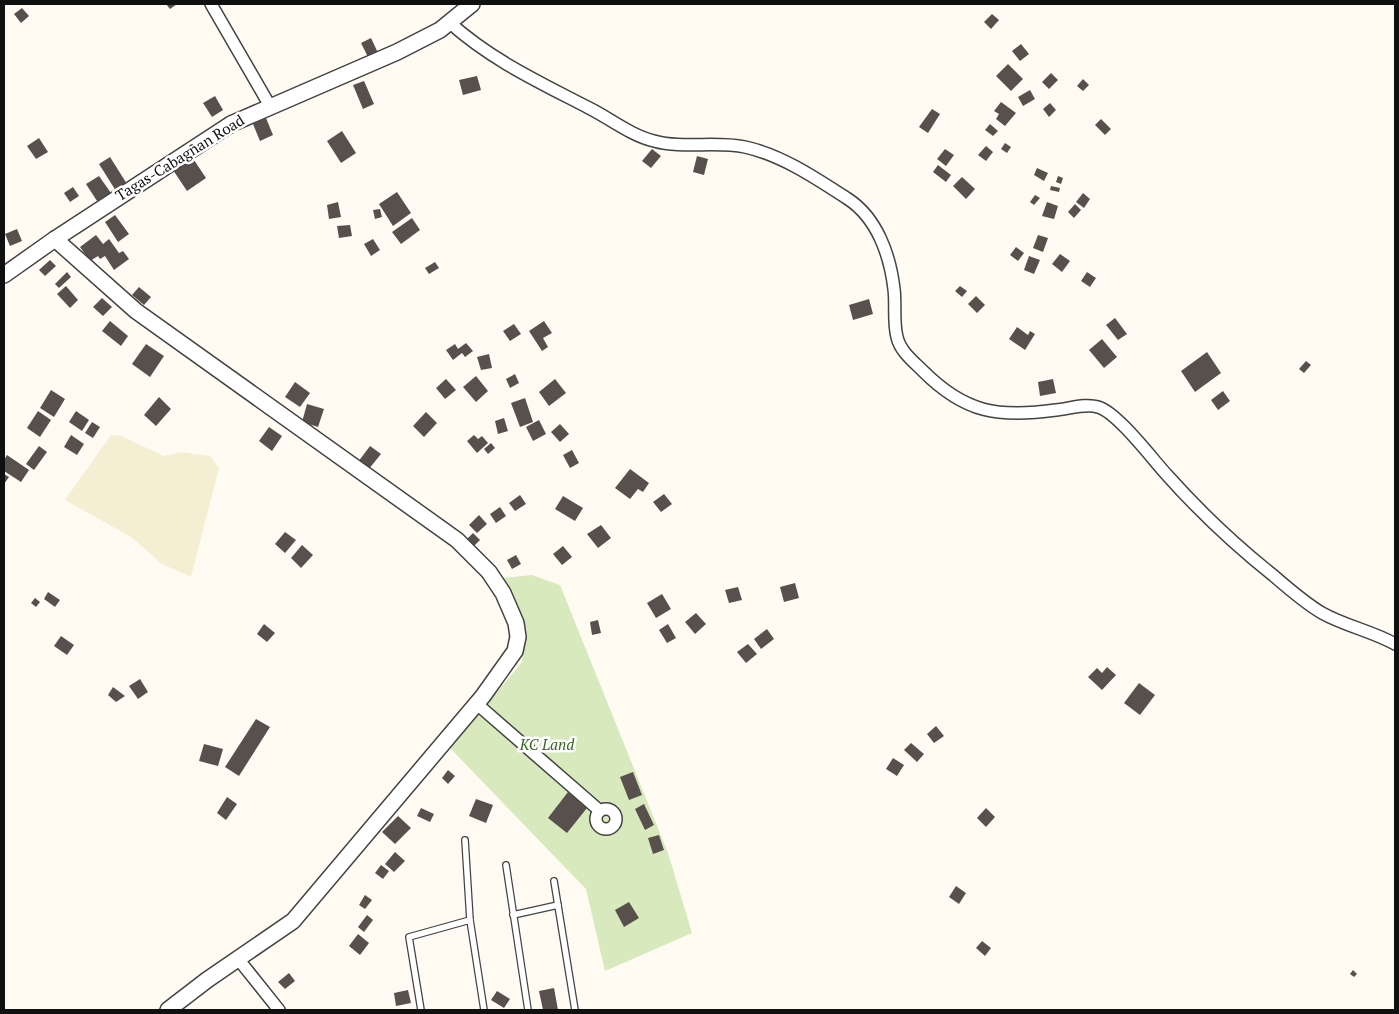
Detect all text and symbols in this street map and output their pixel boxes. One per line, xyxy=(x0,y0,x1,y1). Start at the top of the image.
street label: Tagas-Cabagñan Road xyxy=(111,109,248,205)
park label: KC Land xyxy=(519,734,575,754)

